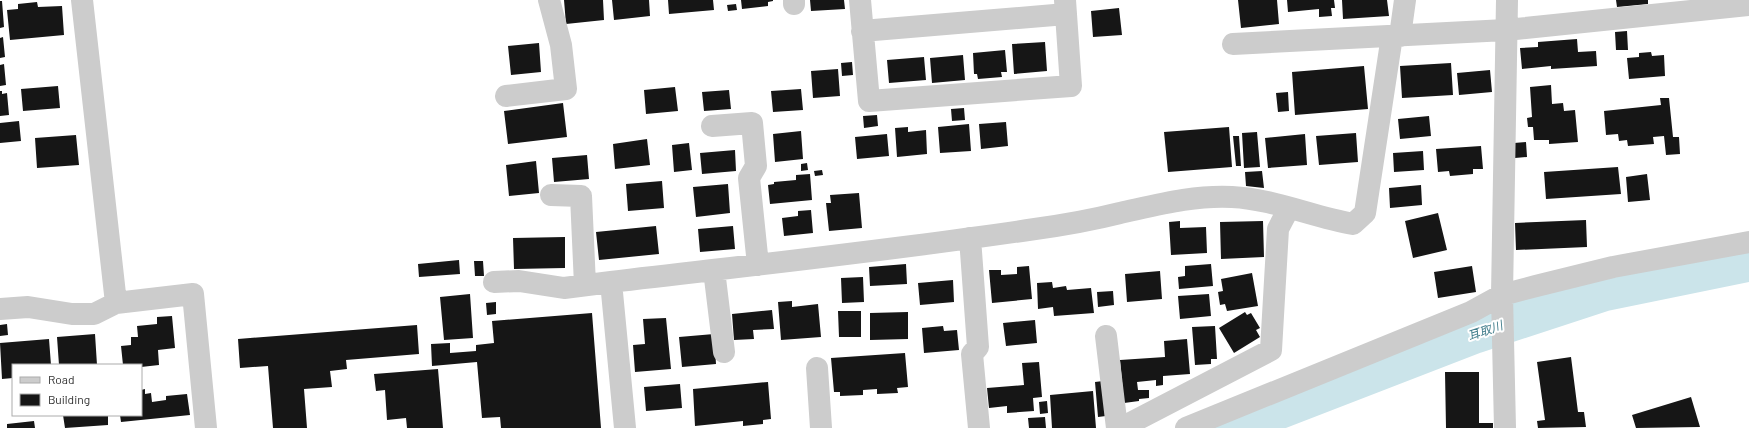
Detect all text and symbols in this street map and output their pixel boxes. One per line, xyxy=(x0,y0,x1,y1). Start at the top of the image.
water label: 耳取川 xyxy=(1466,317,1506,342)
legend xyxy=(12,364,142,416)
text: Road xyxy=(48,372,75,386)
text: Building xyxy=(48,392,90,406)

